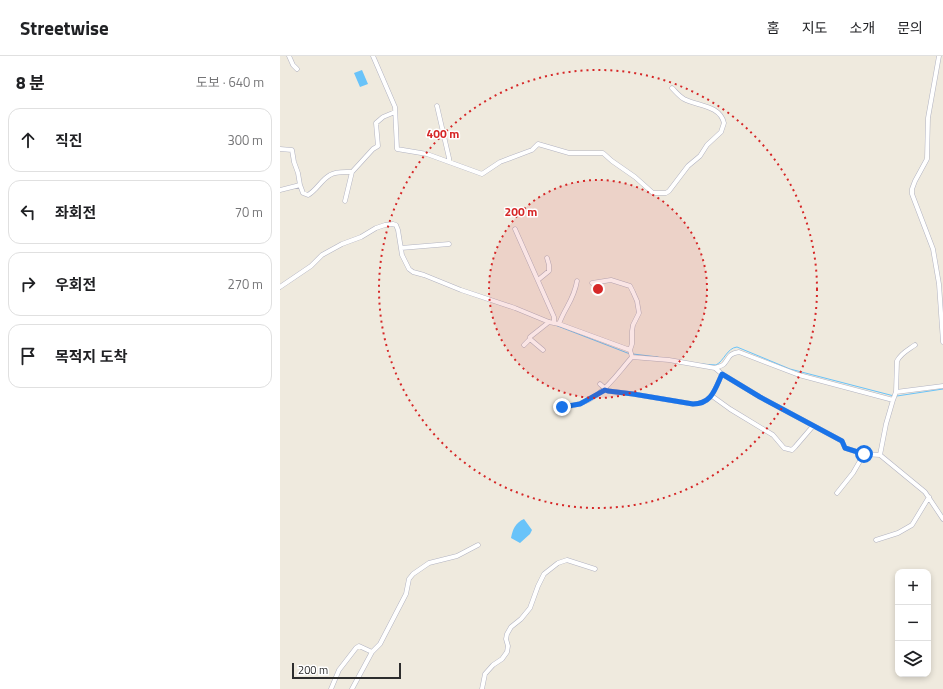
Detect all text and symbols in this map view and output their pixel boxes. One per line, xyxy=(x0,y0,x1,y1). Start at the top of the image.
text: Streetwise xyxy=(20,13,109,42)
text: 홈 xyxy=(767,17,780,38)
text: 지도 xyxy=(802,17,827,38)
text: 소개 xyxy=(849,17,875,38)
text: 문의 xyxy=(897,17,923,38)
text: 8 분 xyxy=(16,70,45,96)
text: 도보 · 640 m xyxy=(196,72,264,92)
text: 400 m xyxy=(427,124,459,143)
icon: ahead xyxy=(17,129,39,151)
text: 직진 xyxy=(55,129,83,152)
text: 300 m xyxy=(227,130,263,150)
icon: left xyxy=(17,201,39,223)
text: 좌회전 xyxy=(55,201,96,224)
text: 70 m xyxy=(235,202,263,222)
text: 200 m xyxy=(505,202,537,221)
icon: right xyxy=(17,273,39,295)
text: 우회전 xyxy=(55,273,96,296)
text: 270 m xyxy=(227,274,263,294)
centre of rings xyxy=(591,282,605,296)
icon: arrive xyxy=(17,345,39,367)
text: 목적지 도착 xyxy=(55,345,127,368)
route end xyxy=(553,398,571,416)
route start xyxy=(855,445,873,463)
map controls xyxy=(895,569,931,677)
button: + xyxy=(895,569,931,605)
button: − xyxy=(895,605,931,641)
button: layers xyxy=(895,641,931,677)
scale bar xyxy=(292,661,401,680)
text: 200 m xyxy=(298,662,328,678)

